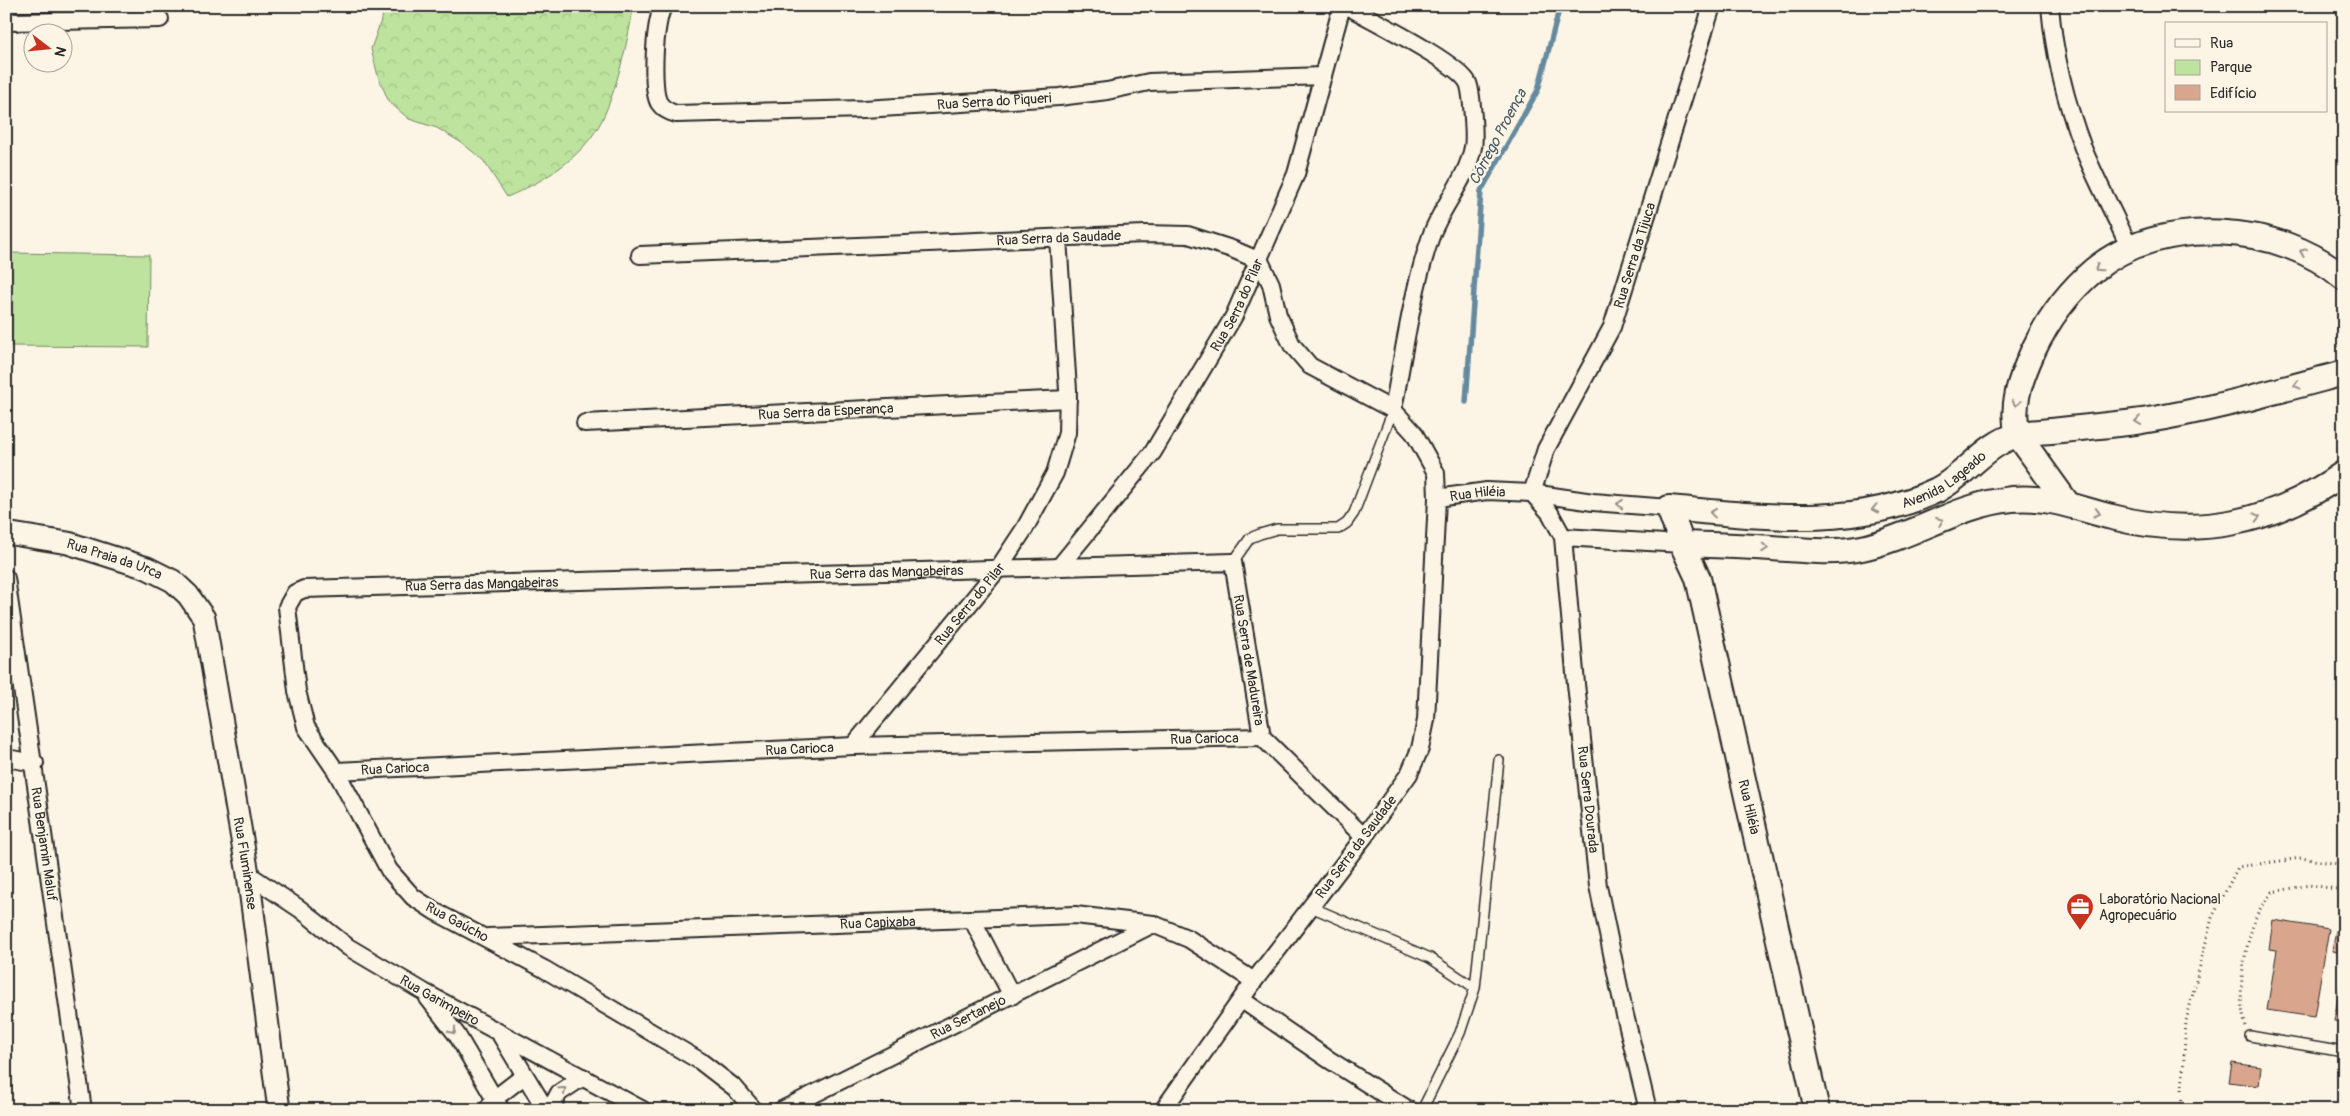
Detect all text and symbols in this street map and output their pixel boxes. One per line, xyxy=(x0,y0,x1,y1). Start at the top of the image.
north arrow xyxy=(22,22,72,72)
legend xyxy=(2165,22,2328,112)
text: Rua xyxy=(2210,34,2233,53)
text: N xyxy=(51,45,69,58)
text: Parque xyxy=(2210,58,2253,77)
text: Edifício xyxy=(2210,84,2256,103)
water label: Córrego Proença xyxy=(1465,85,1532,188)
street label: Rua Serra do Piqueri xyxy=(936,89,1052,113)
street label: Rua Serra da Tijuca xyxy=(1610,200,1659,310)
street label: Rua Serra da Saudade xyxy=(996,227,1121,249)
one-way arrow xyxy=(2299,248,2308,259)
street label: Rua Serra do Pilar xyxy=(1206,256,1267,354)
one-way arrow xyxy=(2095,261,2104,271)
one-way arrow xyxy=(2293,380,2301,390)
street label: Rua Serra da Esperança xyxy=(758,399,894,423)
one-way arrow xyxy=(2011,399,2022,407)
one-way arrow xyxy=(2134,415,2142,426)
street label: Avenida Lageado xyxy=(1899,447,1990,512)
street label: Rua Hiléia xyxy=(1449,482,1506,505)
one-way arrow xyxy=(1616,499,1624,510)
one-way arrow xyxy=(1870,504,1879,514)
one-way arrow xyxy=(2092,507,2101,517)
one-way arrow xyxy=(1709,508,1717,519)
one-way arrow xyxy=(2253,512,2262,523)
one-way arrow xyxy=(1935,517,1944,527)
street label: Rua Praia da Urca xyxy=(65,535,165,583)
one-way arrow xyxy=(1761,542,1769,553)
street label: Rua Serra do Pilar xyxy=(931,559,1008,648)
street label: Rua Serra das Mangabeiras xyxy=(809,561,964,583)
street label: Rua Serra das Mangabeiras xyxy=(404,573,559,595)
street label: Rua Serra de Madureira xyxy=(1230,593,1268,727)
street label: Rua Carioca xyxy=(1170,729,1239,748)
street label: Rua Carioca xyxy=(765,738,834,759)
street label: Rua Serra Dourada xyxy=(1574,745,1603,854)
street label: Rua Carioca xyxy=(360,758,430,778)
street label: Rua Hiléia xyxy=(1734,778,1764,836)
street label: Rua Benjamin Maluf xyxy=(28,786,61,903)
street label: Rua Serra da Saudade xyxy=(1312,792,1400,902)
street label: Rua Fluminense xyxy=(230,816,261,911)
place label: Laboratório Nacional Agropecuário xyxy=(2099,891,2221,924)
office icon: Laboratório Nacional Agropecuário xyxy=(2065,892,2095,931)
street label: Rua Gaúcho xyxy=(423,898,492,946)
street label: Rua Capixaba xyxy=(839,912,916,932)
street label: Rua Garimpeiro xyxy=(397,971,483,1029)
street label: Rua Sertanejo xyxy=(927,991,1009,1043)
one-way arrow xyxy=(448,1025,456,1034)
one-way arrow xyxy=(558,1087,567,1096)

